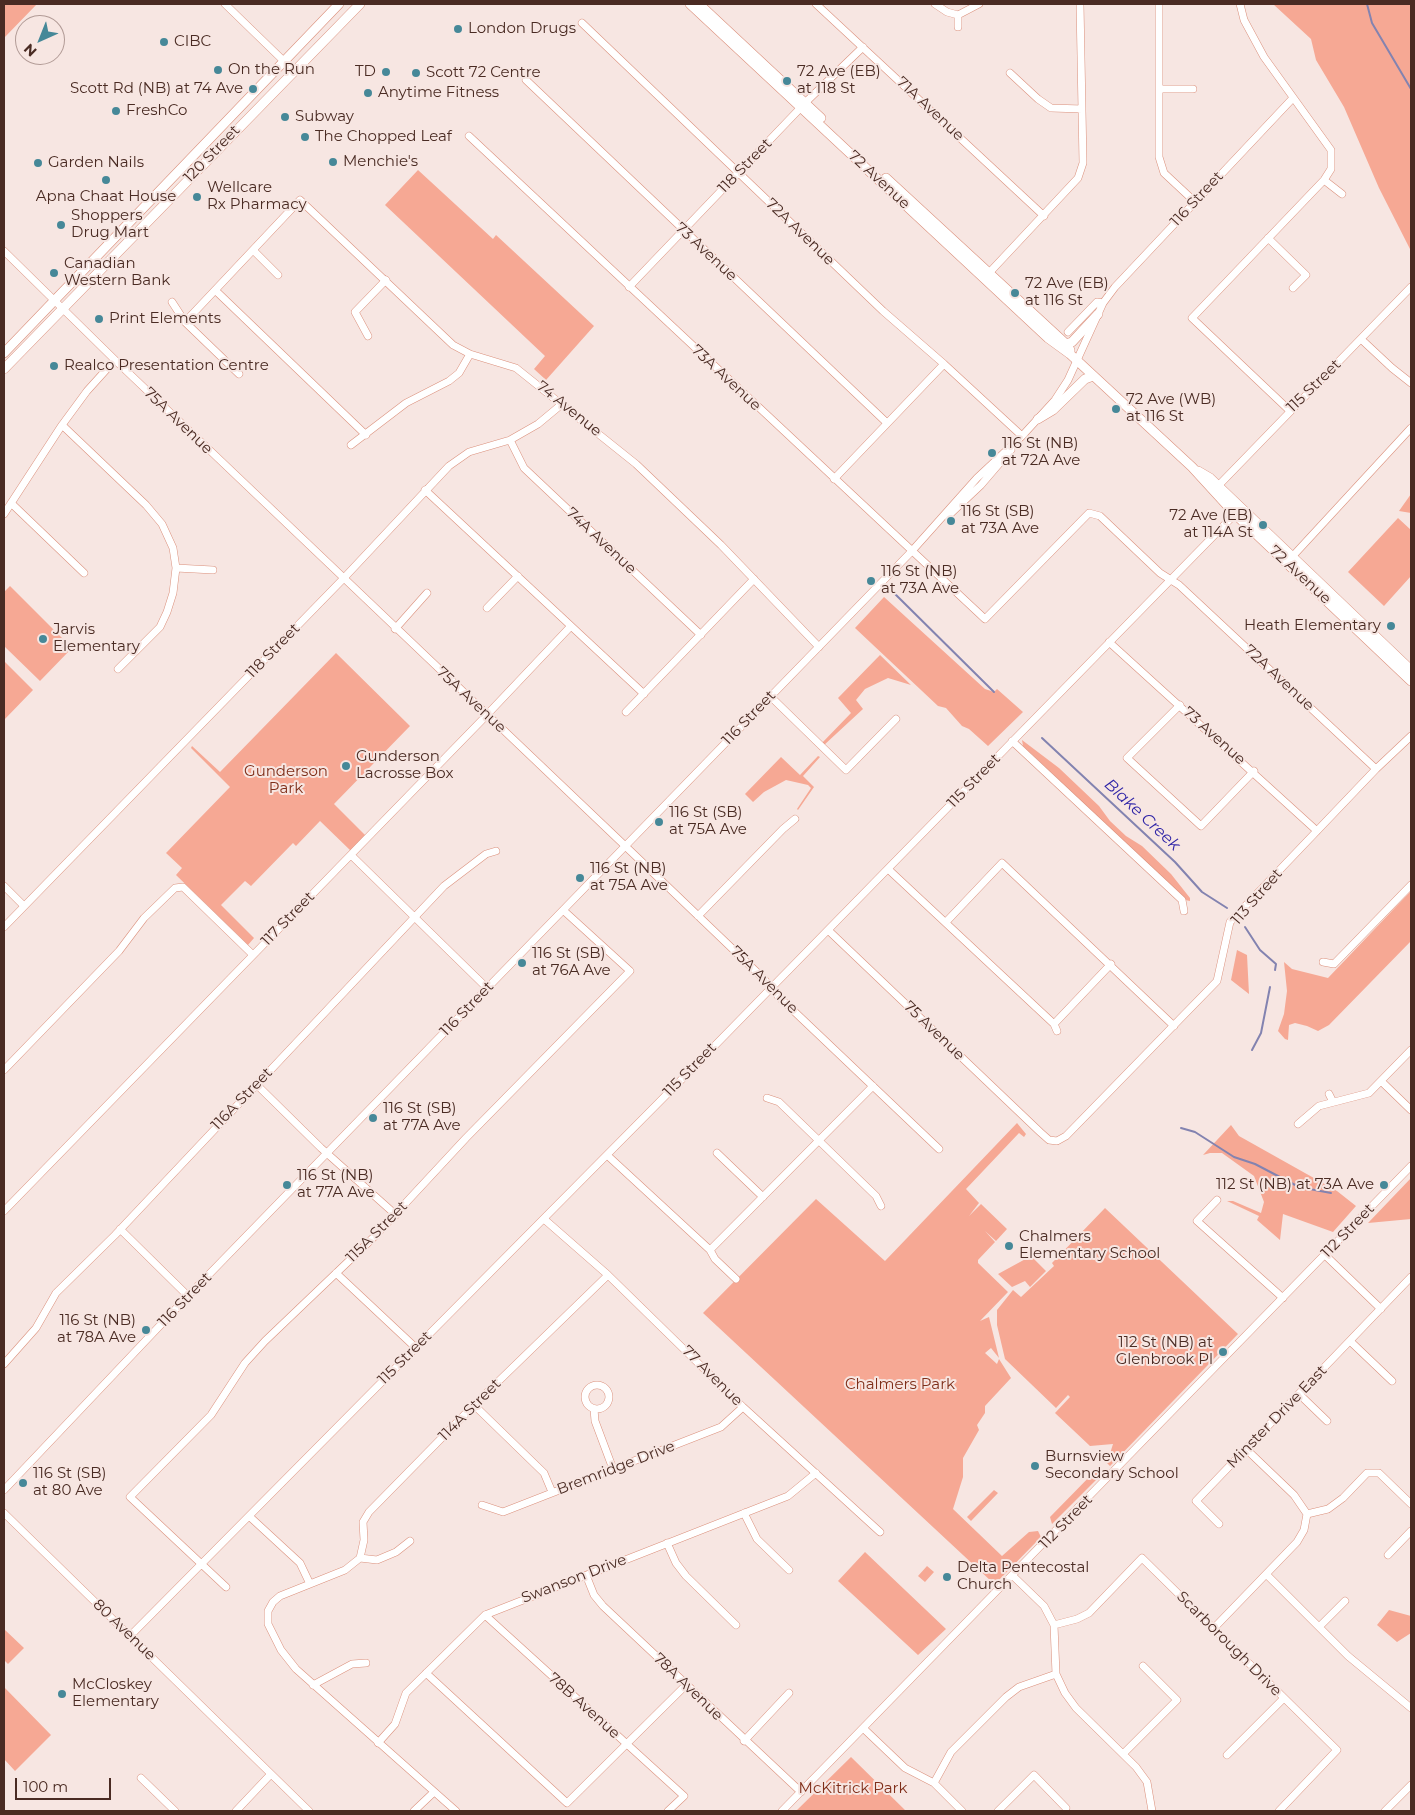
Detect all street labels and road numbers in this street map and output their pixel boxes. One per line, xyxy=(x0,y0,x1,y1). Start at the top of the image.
street label: 71A Avenue xyxy=(893,73,967,145)
street label: 120 Street xyxy=(180,121,244,187)
street label: 118 Street xyxy=(714,135,776,197)
street label: 72 Avenue xyxy=(844,147,914,213)
street label: 116 Street xyxy=(1167,168,1227,230)
street label: 72A Avenue xyxy=(762,195,838,269)
street label: 73 Avenue xyxy=(671,219,741,285)
street label: 73A Avenue xyxy=(688,341,764,415)
street label: 115 Street xyxy=(1283,356,1345,416)
street label: 74 Avenue xyxy=(533,377,605,441)
street label: 75A Avenue xyxy=(140,384,216,458)
street label: 74A Avenue xyxy=(562,504,640,578)
street label: 72 Avenue xyxy=(1265,542,1335,608)
street label: 118 Street xyxy=(242,620,304,682)
street label: 72A Avenue xyxy=(1240,641,1318,715)
street label: 75A Avenue xyxy=(433,663,509,737)
street label: 116 Street xyxy=(718,687,780,749)
street label: 73 Avenue xyxy=(1179,703,1249,769)
street label: 115 Street xyxy=(944,750,1004,812)
street label: 113 Street xyxy=(1228,865,1286,929)
street label: 117 Street xyxy=(258,888,318,950)
street label: 75A Avenue xyxy=(726,942,802,1018)
street label: 116 Street xyxy=(436,978,498,1040)
street label: 75 Avenue xyxy=(900,998,968,1064)
street label: 115 Street xyxy=(660,1039,720,1101)
street label: 116A Street xyxy=(208,1064,276,1134)
street label: 115A Street xyxy=(343,1198,411,1266)
street label: 112 Street xyxy=(1318,1200,1378,1262)
street label: 116 Street xyxy=(154,1269,216,1331)
street label: 115 Street xyxy=(374,1327,436,1389)
street label: 77 Avenue xyxy=(678,1342,746,1410)
street label: Minster Drive East xyxy=(1223,1362,1331,1472)
street label: 114A Street xyxy=(435,1375,505,1445)
street label: Bremridge Drive xyxy=(555,1437,677,1499)
street label: 112 Street xyxy=(1036,1491,1096,1553)
street label: Swanson Drive xyxy=(519,1551,629,1607)
street label: Scarborough Drive xyxy=(1173,1588,1285,1700)
street label: 80 Avenue xyxy=(89,1596,159,1664)
street label: 78A Avenue xyxy=(650,1649,726,1725)
street label: 78B Avenue xyxy=(545,1669,623,1743)

